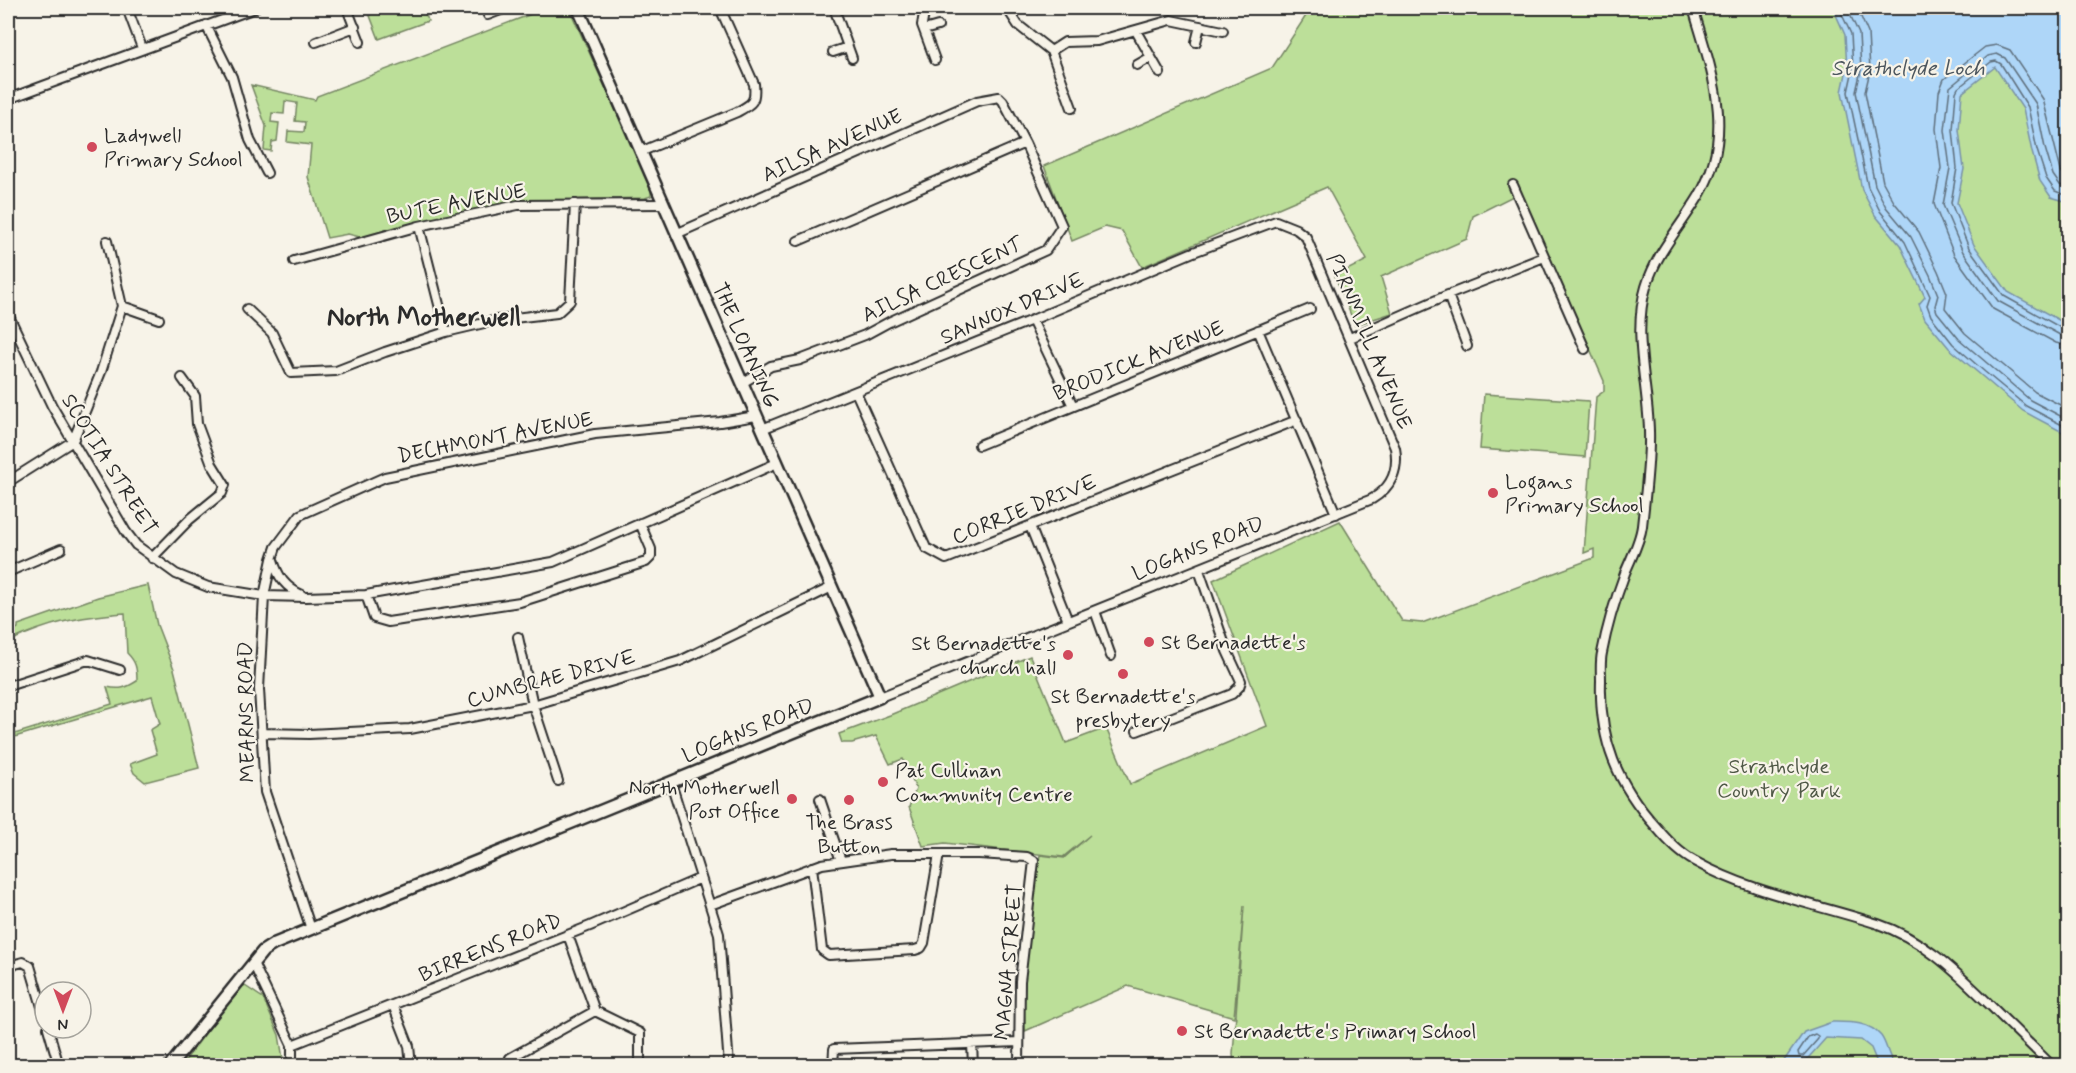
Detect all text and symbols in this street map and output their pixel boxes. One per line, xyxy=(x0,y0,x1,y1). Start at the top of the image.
water label: Strathclyde Loch xyxy=(1831,55,1985,83)
street label: AILSA AVENUE xyxy=(758,102,907,189)
place label: Ladywell Primary School xyxy=(104,122,243,174)
marker: Ladywell Primary School xyxy=(85,140,99,154)
street label: BUTE AVENUE xyxy=(384,177,528,231)
street label: AILSA CRESCENT xyxy=(858,230,1028,329)
street label: PIRNMILL AVENUE xyxy=(1319,249,1419,433)
street label: SANNOX DRIVE xyxy=(936,266,1089,352)
street label: THE LOANING xyxy=(705,278,785,412)
district label: North Motherwell xyxy=(327,300,521,335)
street label: BRODICK AVENUE xyxy=(1049,314,1228,408)
street label: SCOTIA STREET xyxy=(54,389,164,540)
street label: DECHMONT AVENUE xyxy=(395,405,595,471)
street label: CORRIE DRIVE xyxy=(948,468,1101,552)
place label: Logans Primary School xyxy=(1505,468,1644,520)
marker: Logans Primary School xyxy=(1486,486,1500,500)
street label: LOGANS ROAD xyxy=(1128,510,1268,588)
place label: St Bernadette's xyxy=(1161,629,1306,657)
place label: St Bernadette's church hall xyxy=(911,630,1056,682)
marker: St Bernadette's xyxy=(1142,635,1156,649)
street label: MEARNS ROAD xyxy=(232,641,262,783)
street label: CUMBRAE DRIVE xyxy=(464,643,639,715)
marker: St Bernadette's church hall xyxy=(1061,648,1075,662)
marker: St Bernadette's presbytery xyxy=(1116,667,1130,681)
place label: St Bernadette's presbytery xyxy=(1051,683,1195,735)
street label: LOGANS ROAD xyxy=(678,692,818,770)
park label: Strathclyde Country Park xyxy=(1717,753,1841,805)
place label: Pat Cullinan Community Centre xyxy=(895,757,1073,809)
place label: North Motherwell Post Office xyxy=(629,774,780,826)
marker: Pat Cullinan Community Centre xyxy=(876,775,890,789)
marker: North Motherwell Post Office xyxy=(785,792,799,806)
marker: The Brass Button xyxy=(842,793,856,807)
place label: The Brass Button xyxy=(805,809,893,861)
street label: MAGNA STREET xyxy=(988,883,1030,1042)
street label: BIRRENS ROAD xyxy=(415,907,566,989)
north arrow xyxy=(33,980,93,1040)
text: N xyxy=(58,1013,68,1034)
place label: St Bernadette's Primary School xyxy=(1194,1018,1477,1046)
marker: St Bernadette's Primary School xyxy=(1175,1024,1189,1038)

